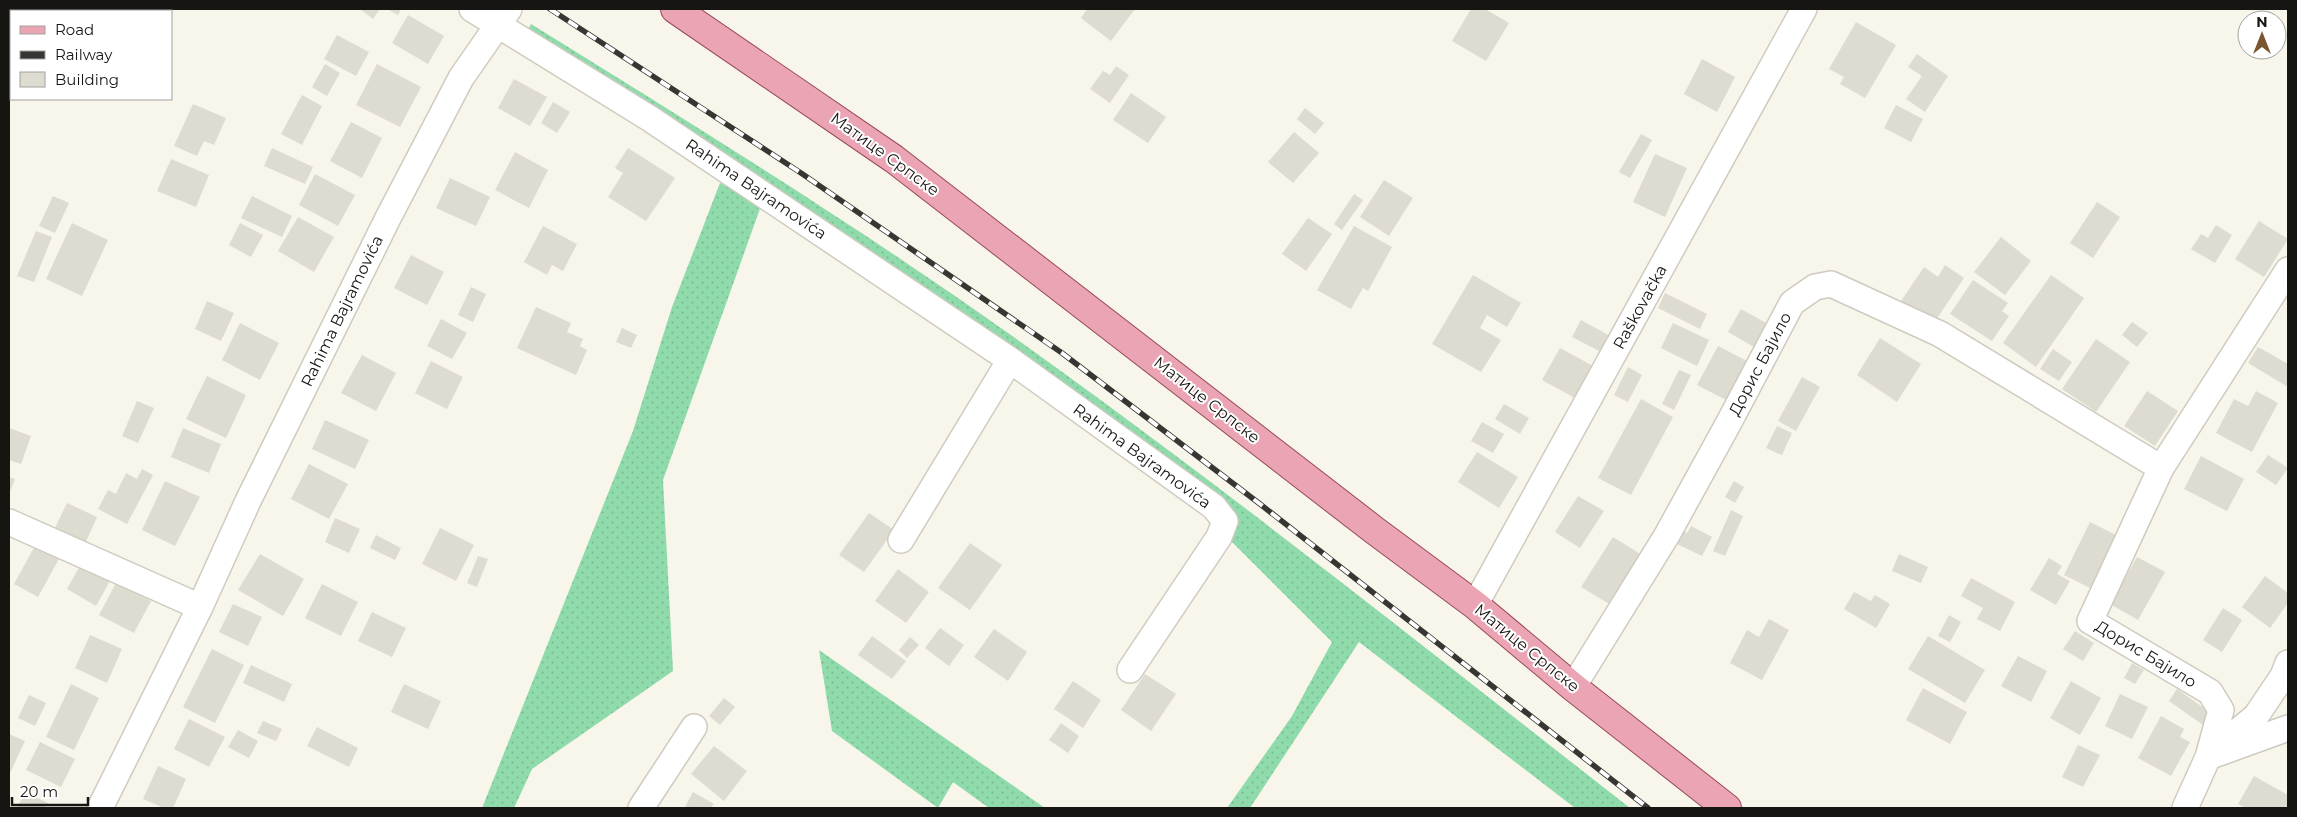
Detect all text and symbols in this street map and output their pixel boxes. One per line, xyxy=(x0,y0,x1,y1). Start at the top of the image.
legend xyxy=(10,10,172,100)
north arrow xyxy=(2237,10,2287,60)
text: N xyxy=(2256,13,2268,31)
text: Road xyxy=(55,20,94,39)
text: Railway xyxy=(55,45,113,64)
text: Building xyxy=(55,70,119,89)
street label: Матице Српске xyxy=(827,108,943,200)
street label: Rahima Bajramovića xyxy=(682,135,830,243)
street label: Rahima Bajramovića xyxy=(297,232,387,390)
street label: Raškovačka xyxy=(1609,262,1671,352)
street label: Дорис Бајило xyxy=(1725,309,1795,419)
street label: Матице Српске xyxy=(1150,353,1264,447)
street label: Rahima Bajramovića xyxy=(1069,400,1215,512)
street label: Матице Српске xyxy=(1471,600,1583,696)
street label: Дорис Бајило xyxy=(2092,616,2200,692)
scale bar xyxy=(12,774,89,806)
text: 20 m xyxy=(20,782,58,801)

